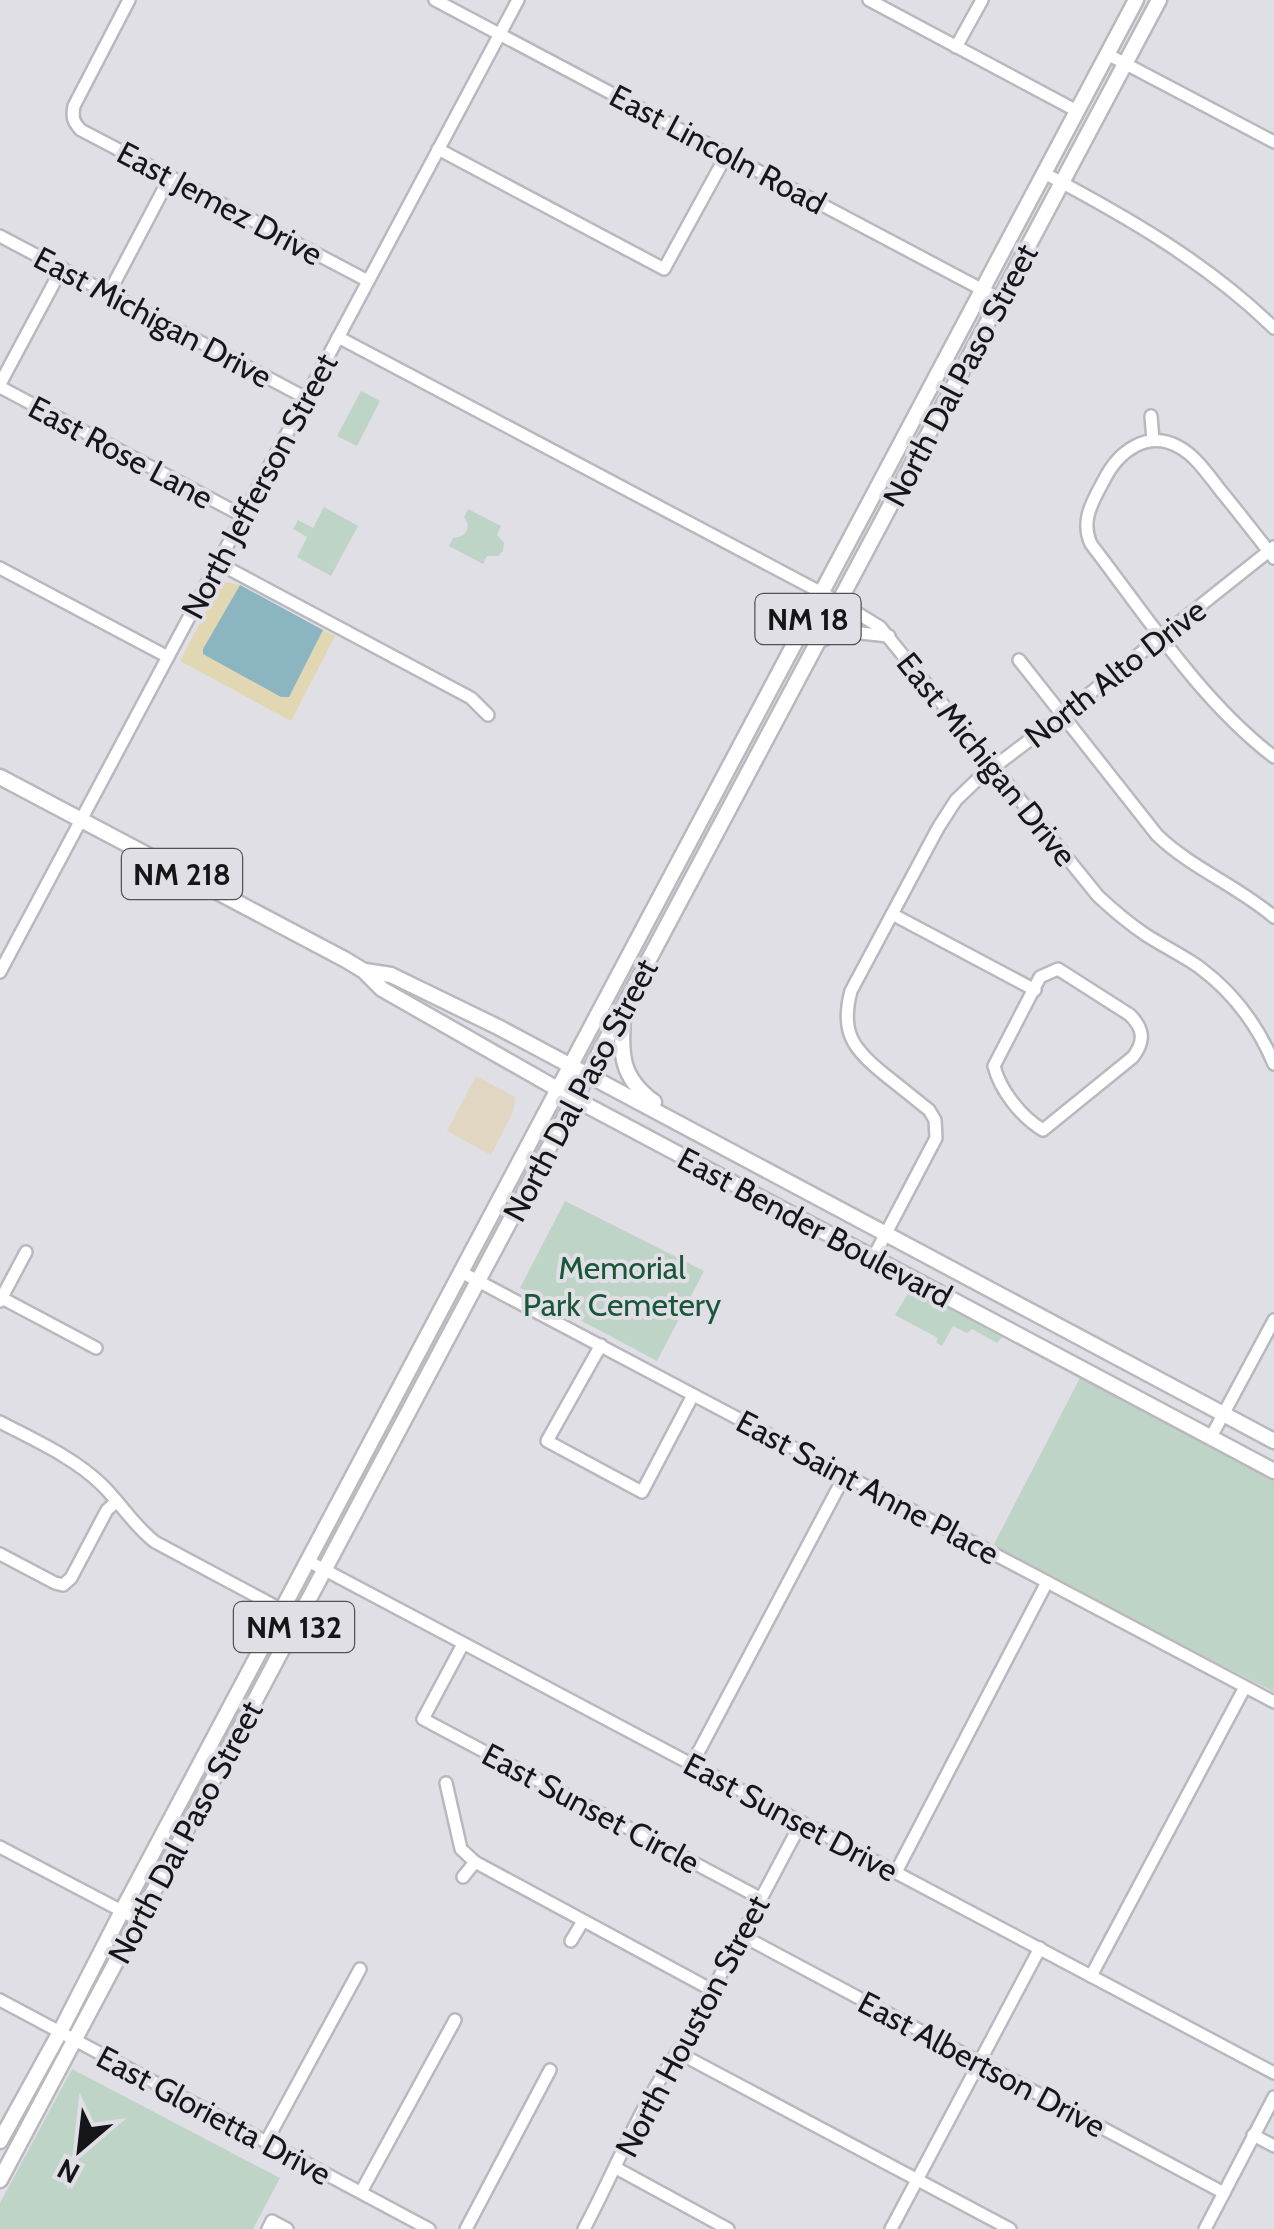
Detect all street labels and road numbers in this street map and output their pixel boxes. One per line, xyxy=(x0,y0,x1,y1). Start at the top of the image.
street label: East Lincoln Road xyxy=(603,76,833,222)
street label: East Jemez Drive xyxy=(111,133,329,273)
street label: North Dal Paso Street xyxy=(874,237,1046,513)
street label: East Michigan Drive xyxy=(27,238,279,396)
street label: North Jefferson Street xyxy=(173,347,346,625)
street label: East Rose Lane xyxy=(22,387,220,517)
street label: North Alto Drive xyxy=(1017,590,1213,756)
road number: NM 18 xyxy=(756,594,860,644)
street label: East Michigan Drive xyxy=(889,644,1085,874)
road number: NM 218 xyxy=(122,849,242,899)
street label: North Dal Paso Street xyxy=(494,952,666,1228)
street label: East Bender Boulevard xyxy=(671,1138,959,1316)
street label: East Saint Anne Place xyxy=(730,1401,1006,1573)
road number: NM 132 xyxy=(234,1602,354,1652)
street label: North Dal Paso Street xyxy=(99,1694,271,1970)
street label: East Sunset Circle xyxy=(476,1734,706,1882)
street label: East Sunset Drive xyxy=(677,1744,905,1890)
street label: North Houston Street xyxy=(607,1888,778,2163)
street label: East Albertson Drive xyxy=(852,1982,1112,2146)
street label: East Glorietta Drive xyxy=(90,2037,338,2193)

